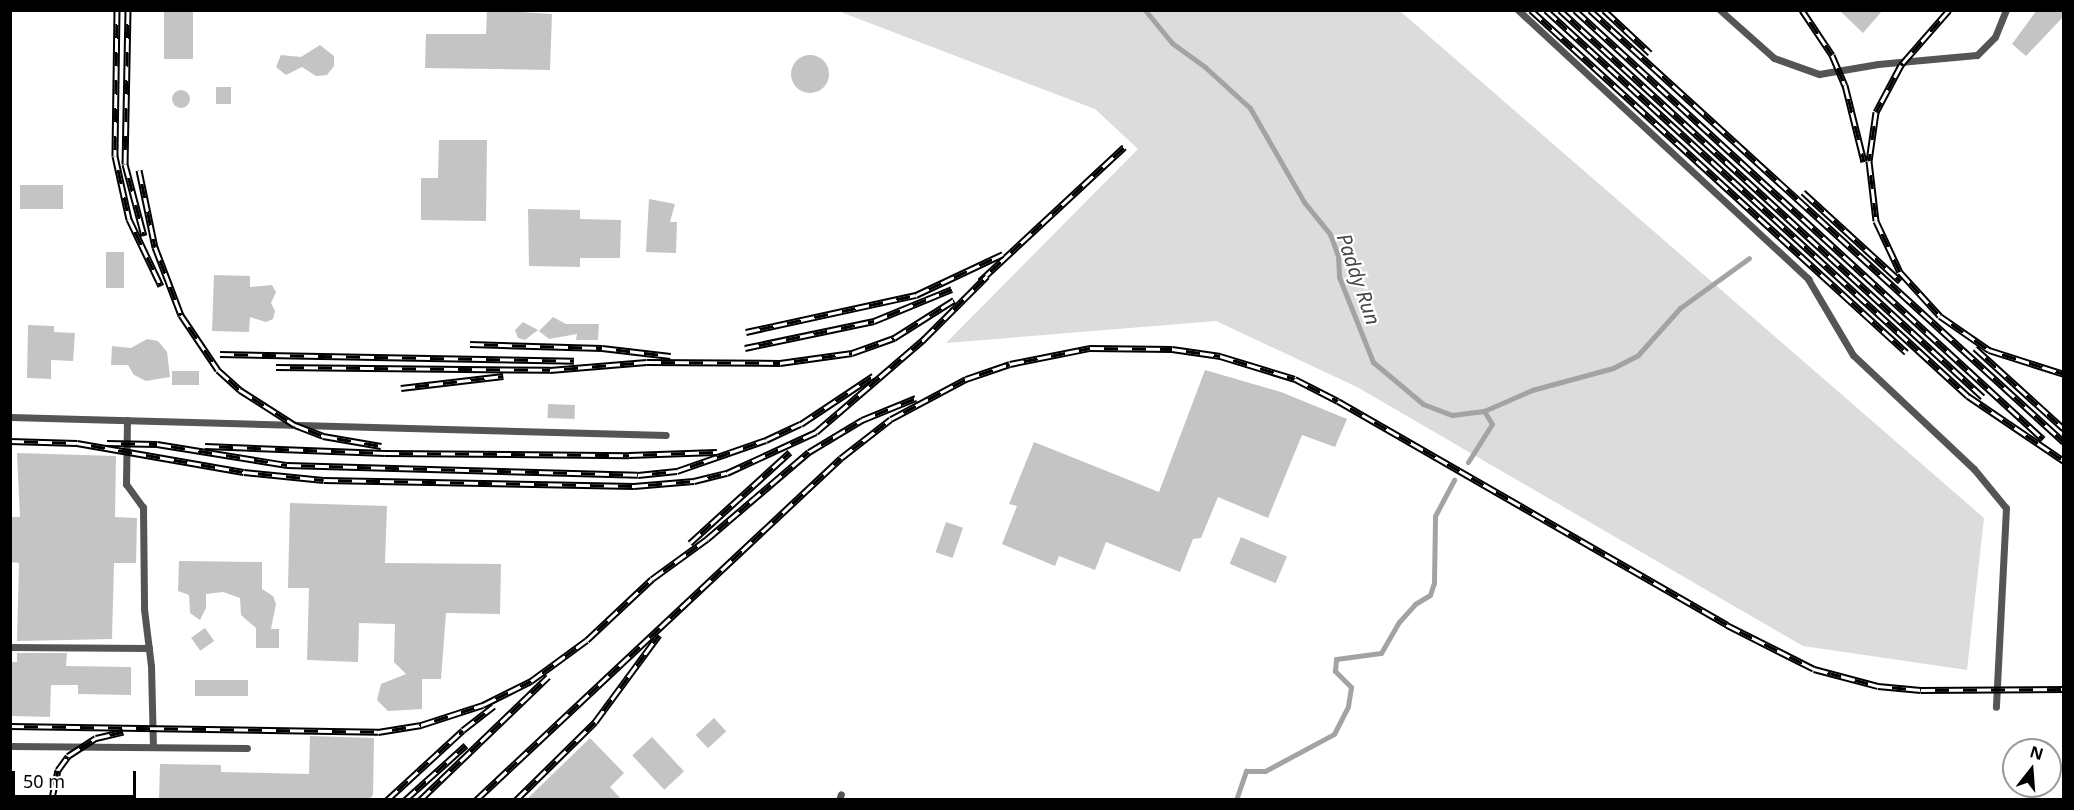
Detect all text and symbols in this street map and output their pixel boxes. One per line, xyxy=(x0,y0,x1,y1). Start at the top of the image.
water label: Paddy Run xyxy=(1332,230,1386,328)
north arrow xyxy=(2002,738,2062,798)
text: N xyxy=(2027,740,2046,765)
scale bar xyxy=(15,759,140,797)
text: 50 m xyxy=(23,769,65,793)

